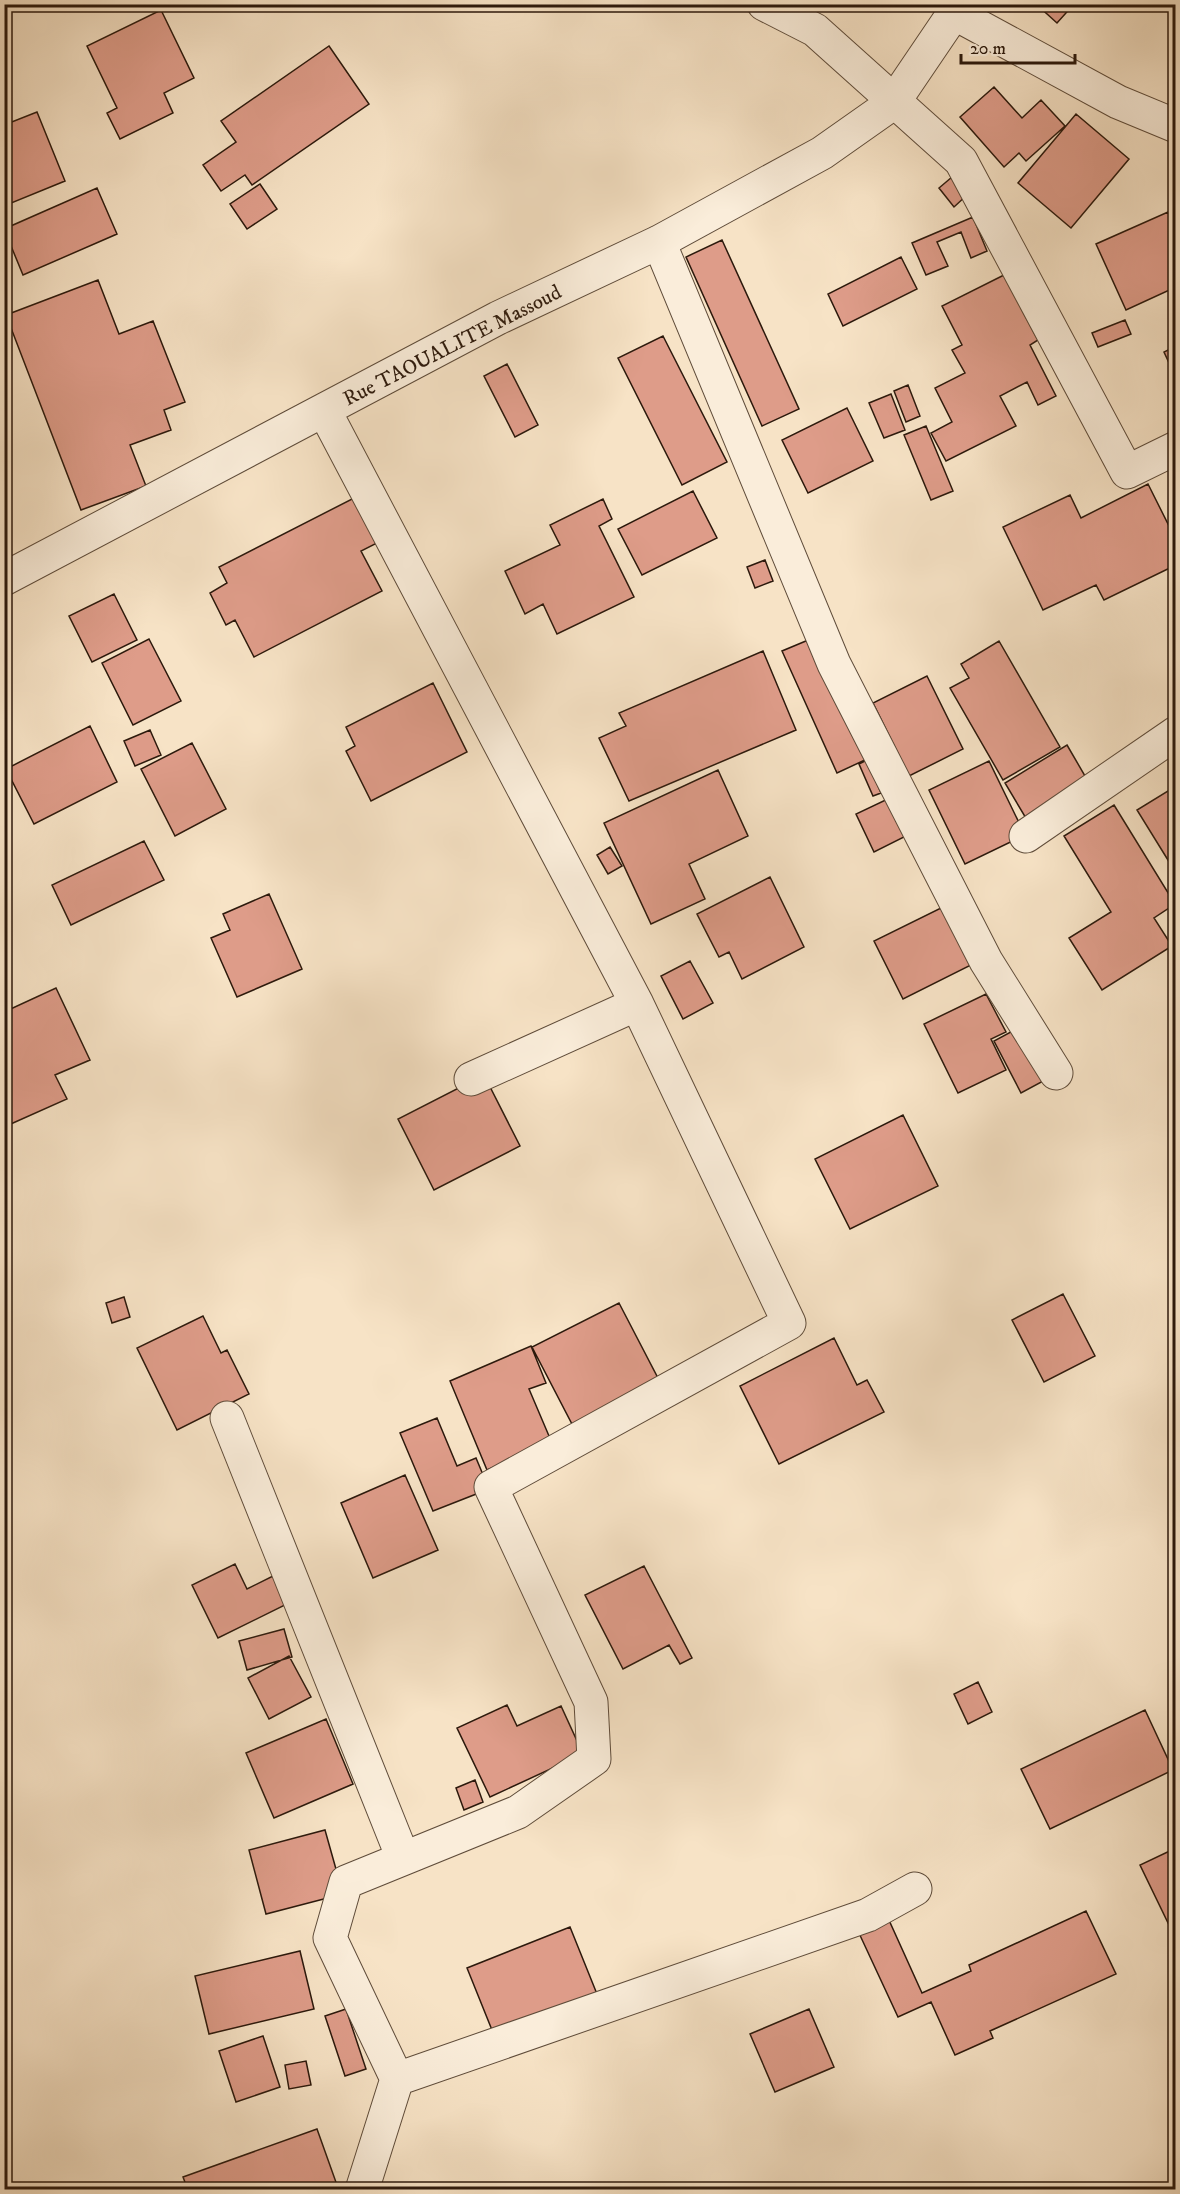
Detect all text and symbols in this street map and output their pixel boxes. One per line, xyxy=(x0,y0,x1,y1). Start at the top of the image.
scale bar xyxy=(961,27,1075,65)
text: 20 m xyxy=(970,38,1006,60)
street label: Rue TAOUALITE Massoud xyxy=(339,279,567,412)

